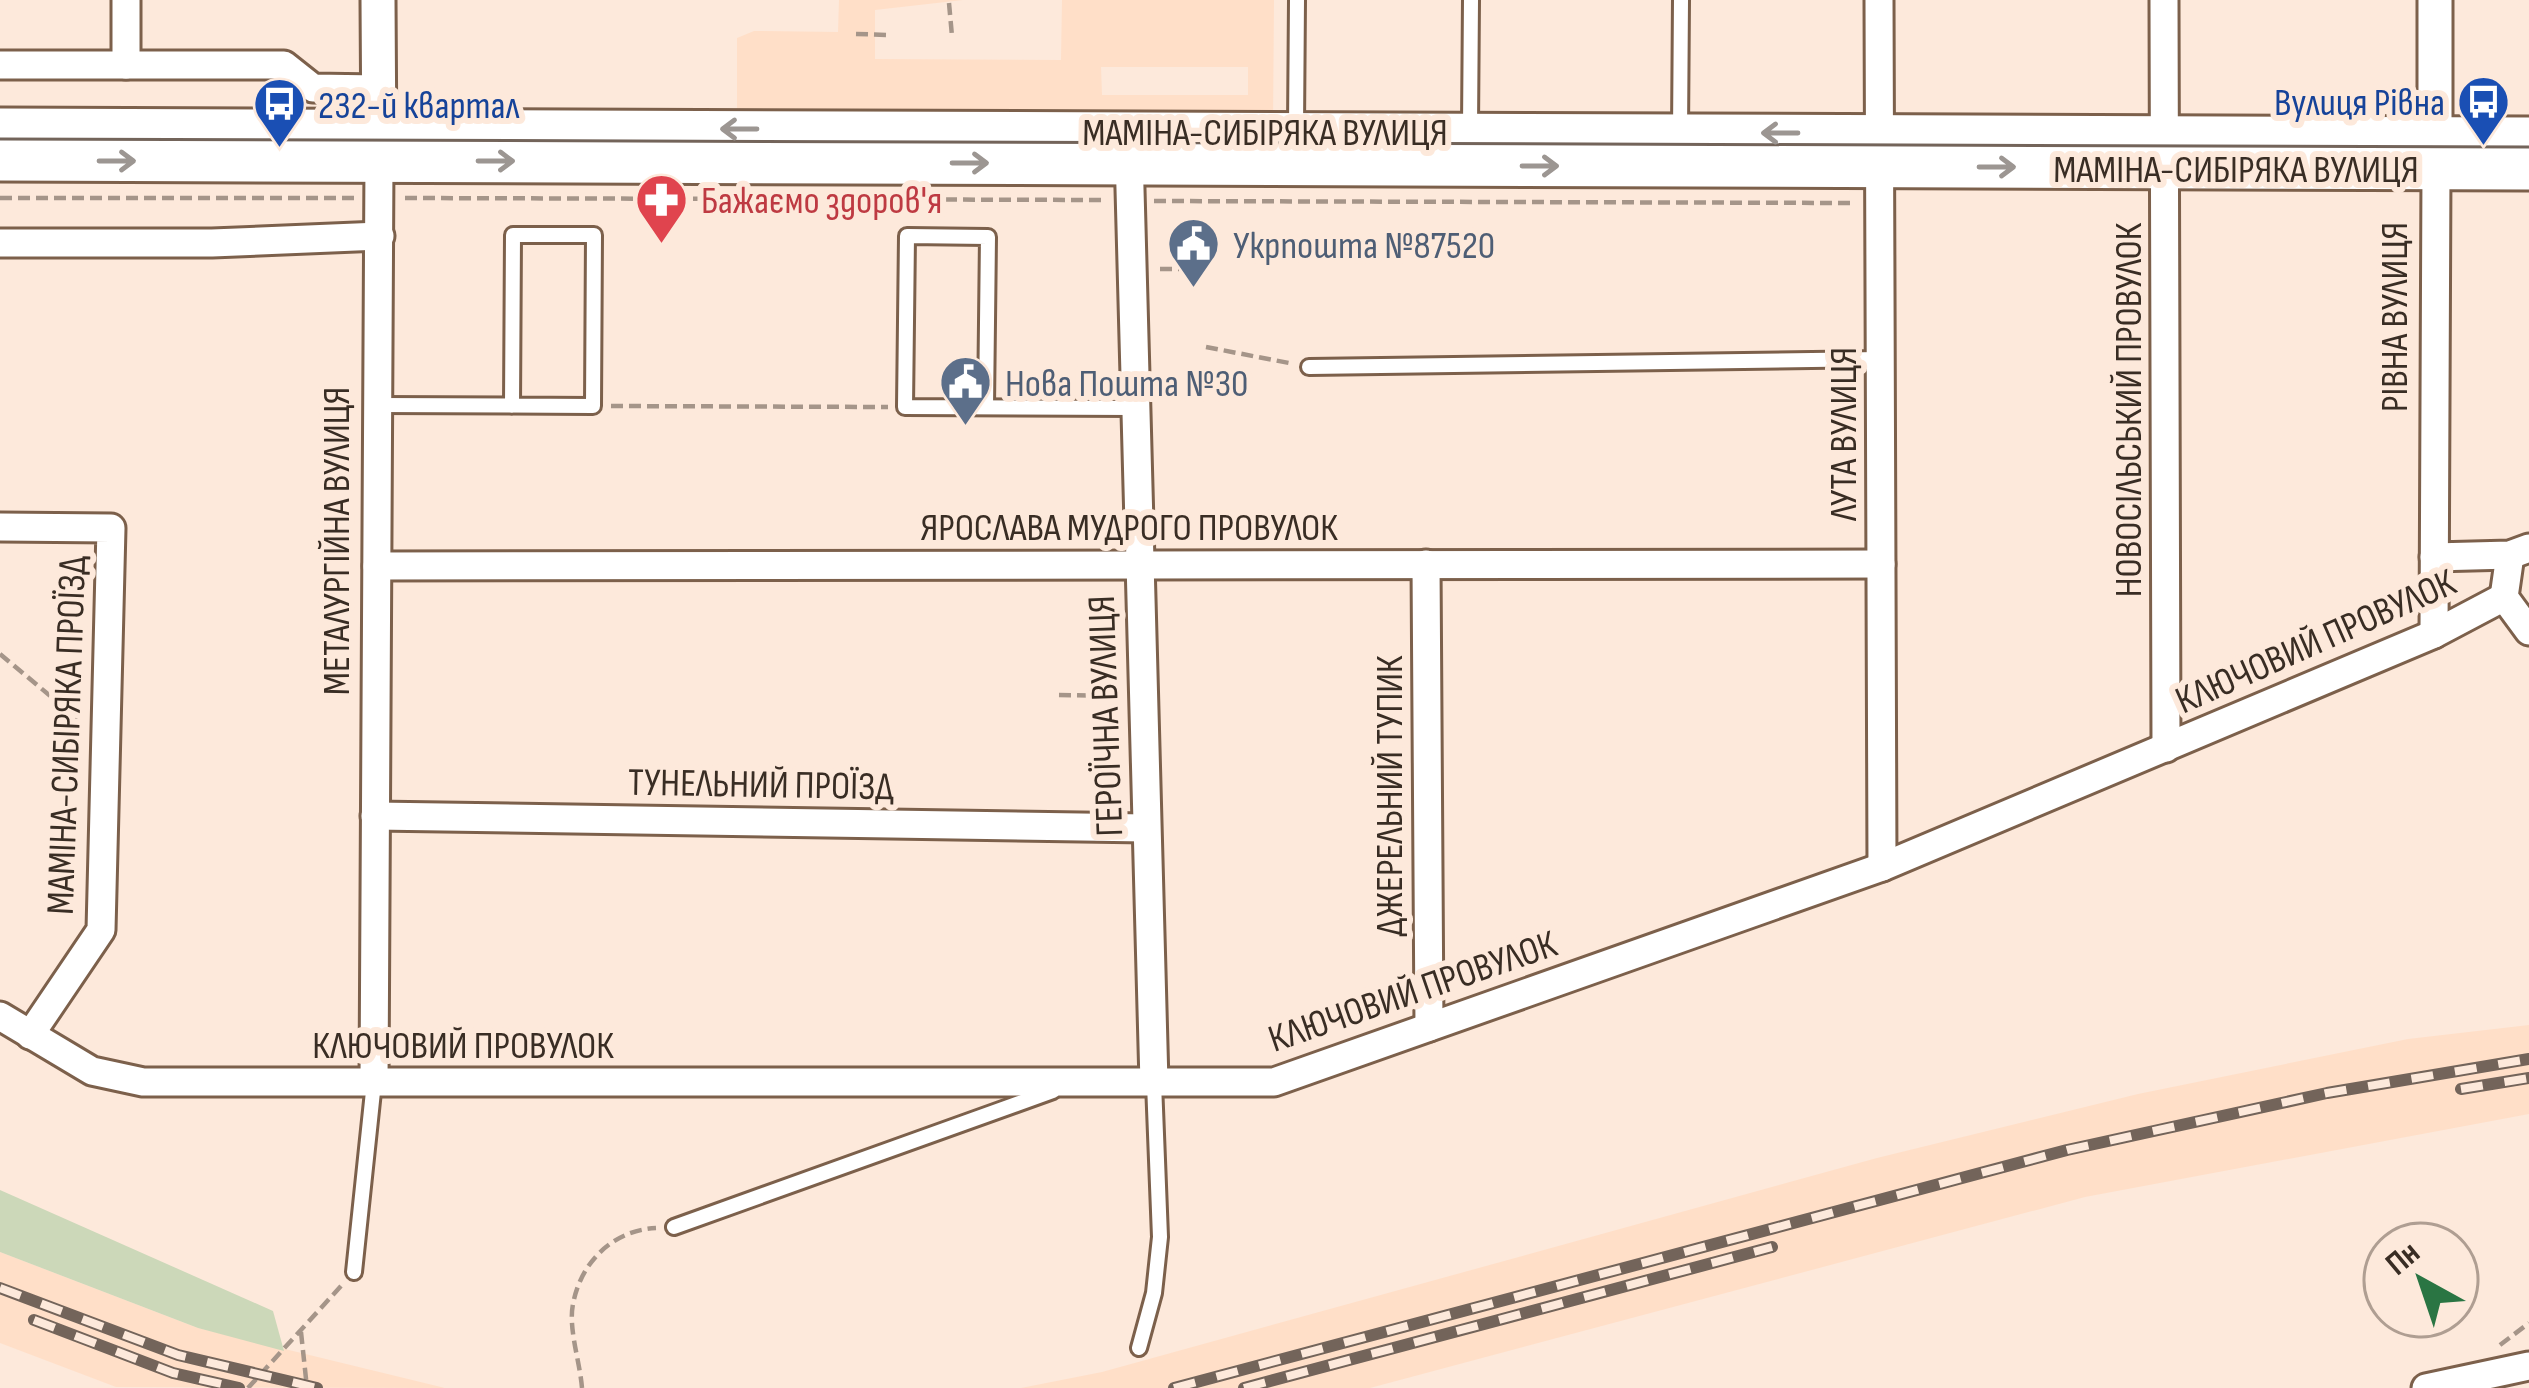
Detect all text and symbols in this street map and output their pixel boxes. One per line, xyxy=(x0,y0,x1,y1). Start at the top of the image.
bus stop icon: Вулиця Рівна xyxy=(2456,73,2512,147)
bus stop icon: 232-й квартал xyxy=(251,76,307,150)
place label: Вулиця Рівна xyxy=(2274,80,2445,127)
place label: 232-й квартал xyxy=(318,83,520,130)
street label: МАМІНА-СИБІРЯКА ВУЛИЦЯ xyxy=(1082,110,1448,157)
one-way arrow xyxy=(720,118,759,140)
one-way arrow xyxy=(1761,122,1800,144)
street label: МАМІНА-СИБІРЯКА ВУЛИЦЯ xyxy=(2053,147,2419,194)
one-way arrow xyxy=(97,150,136,172)
one-way arrow xyxy=(476,150,515,172)
one-way arrow xyxy=(950,152,989,174)
one-way arrow xyxy=(1520,154,1559,177)
one-way arrow xyxy=(1977,156,2016,178)
pharmacy icon: Бажаємо здоров'я xyxy=(634,171,690,245)
place label: Бажаємо здоров'я xyxy=(701,178,942,225)
public building icon: Укрпошта №87520 xyxy=(1166,216,1222,290)
street label: НОВОСІЛЬСЬКИЙ ПРОВУЛОК xyxy=(2106,222,2153,597)
street label: РІВНА ВУЛИЦЯ xyxy=(2372,222,2419,412)
place label: Укрпошта №87520 xyxy=(1233,223,1495,270)
street label: ЛУТА ВУЛИЦЯ xyxy=(1821,347,1868,522)
public building icon: Нова Пошта №30 xyxy=(938,354,994,428)
place label: Нова Пошта №30 xyxy=(1005,361,1248,408)
street label: МЕТАЛУРГІЙНА ВУЛИЦЯ xyxy=(314,387,361,695)
street label: ЯРОСЛАВА МУДРОГО ПРОВУЛОК xyxy=(920,505,1338,552)
street label: МАМІНА-СИБІРЯКА ПРОЇЗД xyxy=(38,554,97,915)
street label: КЛЮЧОВИЙ ПРОВУЛОК xyxy=(2169,559,2464,725)
street label: ГЕРОЇЧНА ВУЛИЦЯ xyxy=(1079,595,1134,837)
street label: ДЖЕРЕЛЬНИЙ ТУПИК xyxy=(1367,655,1414,936)
street label: ТУНЕЛЬНИЙ ПРОЇЗД xyxy=(628,760,895,811)
street label: КЛЮЧОВИЙ ПРОВУЛОК xyxy=(1263,921,1563,1064)
street label: КЛЮЧОВИЙ ПРОВУЛОК xyxy=(312,1023,614,1070)
north arrow xyxy=(2361,1220,2481,1340)
text: Пн xyxy=(2378,1233,2428,1284)

